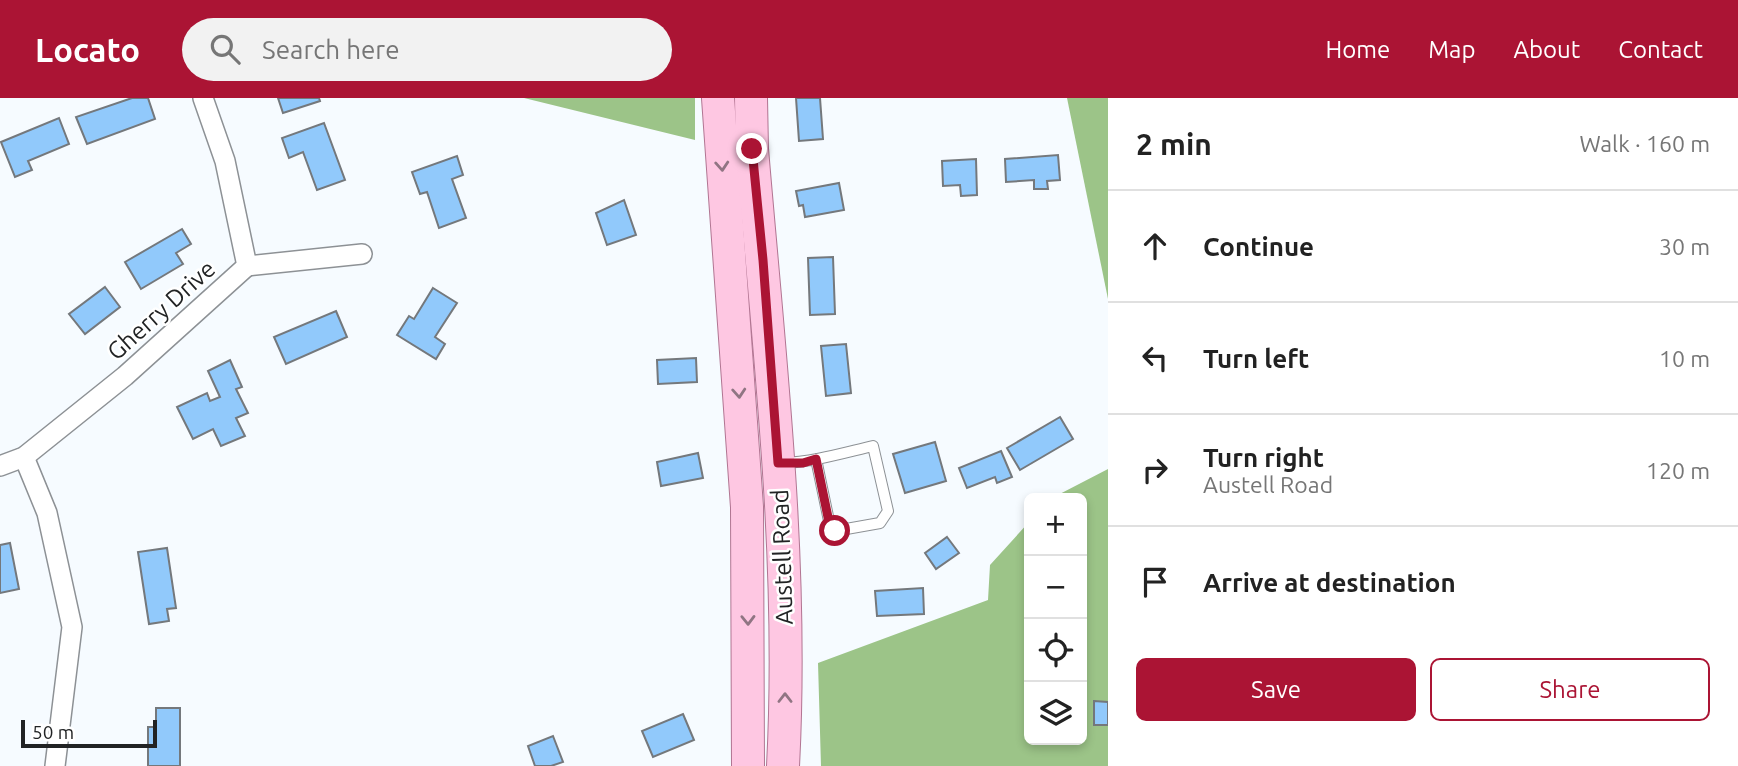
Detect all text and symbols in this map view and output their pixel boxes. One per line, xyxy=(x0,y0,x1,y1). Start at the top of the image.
search box xyxy=(182,18,672,81)
icon: search xyxy=(206,30,244,68)
text: Locato xyxy=(35,31,140,68)
text: Search here xyxy=(262,35,400,64)
text: Home xyxy=(1325,36,1390,63)
text: Map xyxy=(1428,36,1475,63)
text: About xyxy=(1513,36,1580,63)
text: Contact xyxy=(1618,36,1703,63)
text: 2 min xyxy=(1136,127,1212,161)
text: Walk · 160 m xyxy=(1579,131,1710,156)
route end xyxy=(736,133,767,164)
one-way arrow xyxy=(714,161,729,172)
icon: ahead xyxy=(1136,227,1174,265)
text: Continue xyxy=(1203,232,1314,261)
text: 30 m xyxy=(1659,234,1710,259)
street label: Gherry Drive xyxy=(102,255,220,365)
icon: left xyxy=(1136,339,1174,377)
text: Turn left xyxy=(1203,344,1309,373)
text: 10 m xyxy=(1659,346,1710,371)
one-way arrow xyxy=(732,388,747,399)
text: Turn right xyxy=(1203,443,1324,472)
icon: right xyxy=(1136,451,1174,489)
text: 120 m xyxy=(1646,458,1710,483)
text: Austell Road xyxy=(1203,472,1333,497)
street label: Austell Road xyxy=(766,489,798,625)
map controls xyxy=(1024,493,1087,745)
button: + xyxy=(1024,493,1087,556)
route start xyxy=(819,515,850,546)
button: − xyxy=(1024,556,1087,619)
icon: arrive xyxy=(1136,563,1174,601)
text: Arrive at destination xyxy=(1203,568,1456,597)
one-way arrow xyxy=(741,615,756,626)
button: locate xyxy=(1024,619,1087,682)
button: Save xyxy=(1136,658,1416,721)
button: Share xyxy=(1430,658,1710,721)
button: layers xyxy=(1024,682,1087,745)
one-way arrow xyxy=(777,692,793,703)
scale bar xyxy=(21,717,158,749)
text: 50 m xyxy=(32,721,74,743)

